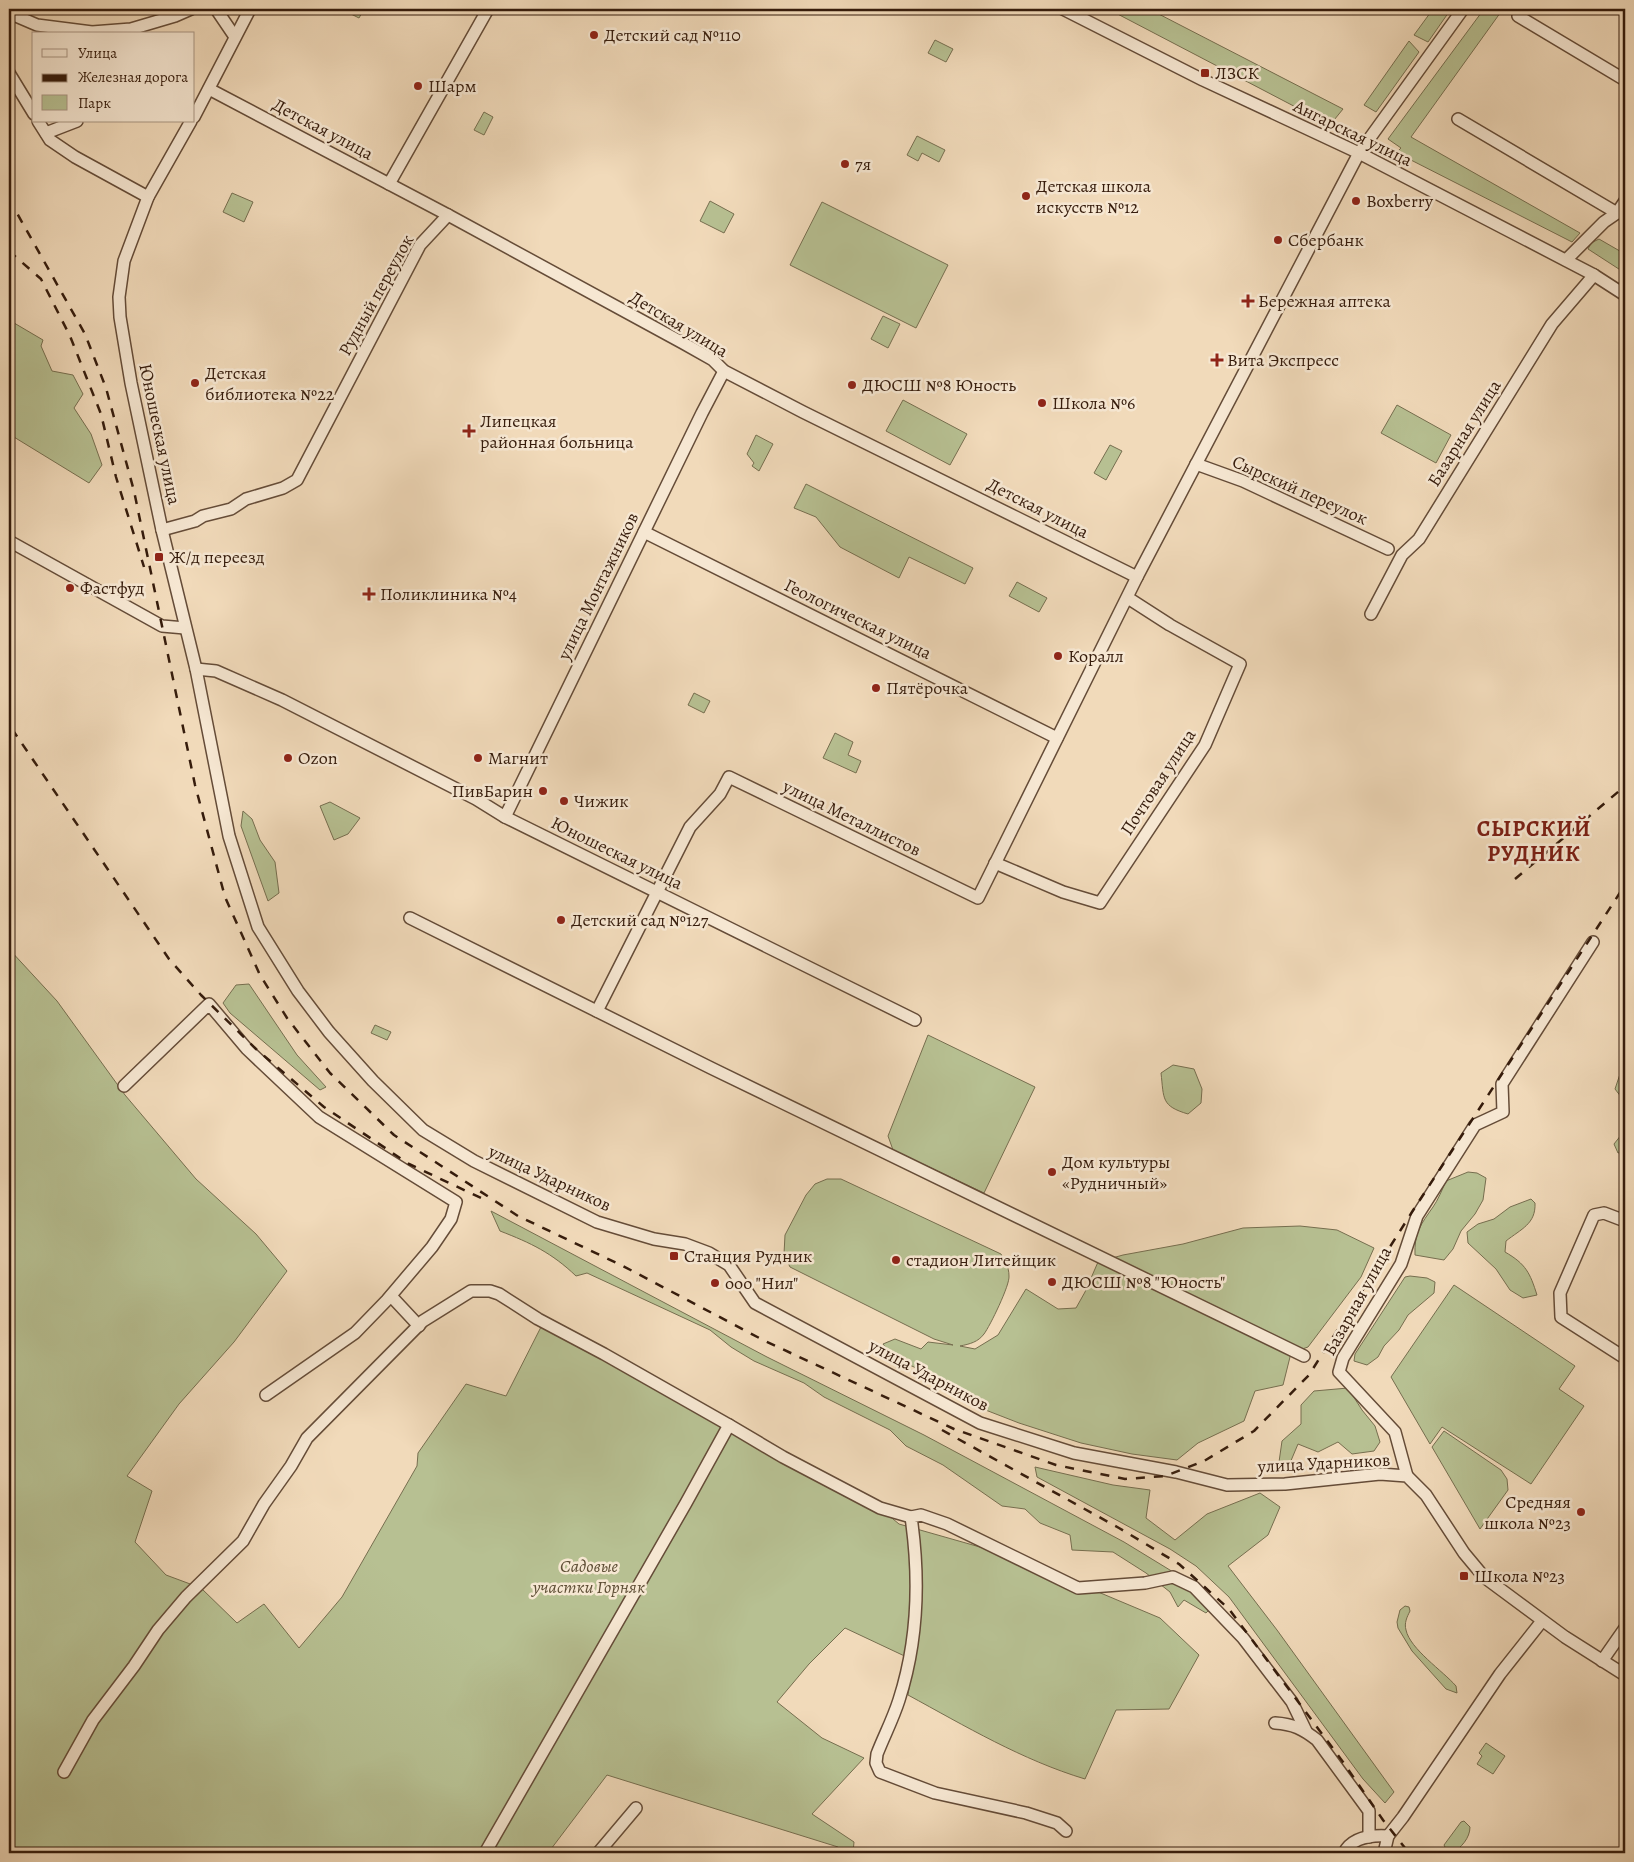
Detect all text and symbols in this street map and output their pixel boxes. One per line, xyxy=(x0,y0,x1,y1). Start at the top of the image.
place label: Детский сад №110 xyxy=(604,23,741,47)
marker: Детский сад №110 xyxy=(588,29,600,41)
legend xyxy=(32,32,195,122)
text: Улица xyxy=(78,43,117,63)
place label: ЛЗСК xyxy=(1215,61,1259,85)
text: Железная дорога xyxy=(78,67,188,87)
marker: ЛЗСК xyxy=(1199,67,1211,79)
place label: Шарм xyxy=(428,74,477,98)
marker: Шарм xyxy=(412,80,424,92)
street label: Детская улица xyxy=(268,92,378,166)
text: Парк xyxy=(78,93,111,113)
street label: Ангарская улица xyxy=(1289,93,1417,172)
place label: 7я xyxy=(855,152,871,176)
marker: 7я xyxy=(839,158,851,170)
place label: Детская школа искусств №12 xyxy=(1036,174,1152,219)
place label: Boxberry xyxy=(1366,189,1434,213)
marker: Детская школа искусств №12 xyxy=(1020,190,1032,202)
marker: Boxberry xyxy=(1350,195,1362,207)
place label: Сбербанк xyxy=(1288,228,1364,252)
street label: Рудный переулок xyxy=(333,230,419,360)
marker: Сбербанк xyxy=(1272,234,1284,246)
street label: Детская улица xyxy=(625,285,733,363)
place label: Бережная аптека xyxy=(1258,289,1392,313)
marker: Бережная аптека xyxy=(1242,295,1254,307)
place label: Вита Экспресс xyxy=(1227,348,1339,372)
marker: Вита Экспресс xyxy=(1211,354,1223,366)
street label: Юношеская улица xyxy=(133,361,187,508)
place label: Детская библиотека №22 xyxy=(205,361,335,406)
place label: ДЮСШ №8 Юность xyxy=(862,373,1016,397)
street label: Базарная улица xyxy=(1422,375,1507,491)
marker: Детская библиотека №22 xyxy=(189,377,201,389)
marker: ДЮСШ №8 Юность xyxy=(846,379,858,391)
place label: Школа №6 xyxy=(1052,391,1135,415)
marker: Школа №6 xyxy=(1036,397,1048,409)
place label: Липецкая районная больница xyxy=(480,409,634,454)
marker: Липецкая районная больница xyxy=(462,424,476,438)
street label: Сырский переулок xyxy=(1229,449,1371,531)
street label: Детская улица xyxy=(983,472,1094,544)
street label: улица Монтажников xyxy=(551,508,644,665)
place label: Ж/д переезд xyxy=(169,545,265,569)
marker: Ж/д переезд xyxy=(153,551,165,563)
street label: Геологическая улица xyxy=(780,573,936,665)
place label: Фастфуд xyxy=(80,576,145,600)
marker: Фастфуд xyxy=(64,582,76,594)
place label: Поликлиника №4 xyxy=(380,582,517,606)
marker: Поликлиника №4 xyxy=(362,587,376,601)
place label: Коралл xyxy=(1068,644,1124,668)
marker: Коралл xyxy=(1052,650,1064,662)
place label: Пятёрочка xyxy=(886,676,969,700)
marker: Пятёрочка xyxy=(870,682,882,694)
street label: Почтовая улица xyxy=(1115,724,1202,840)
place label: Ozon xyxy=(298,746,338,770)
place label: Магнит xyxy=(488,746,548,770)
marker: Ozon xyxy=(282,752,294,764)
marker: Магнит xyxy=(472,752,484,764)
street label: улица Металлистов xyxy=(778,774,925,862)
place label: ПивБарин xyxy=(452,779,533,803)
marker: ПивБарин xyxy=(537,785,549,797)
place label: Чижик xyxy=(574,789,629,813)
marker: Чижик xyxy=(558,795,570,807)
street label: Юношеская улица xyxy=(547,811,688,896)
district label: СЫРСКИЙ РУДНИК xyxy=(1477,814,1591,869)
place label: Детский сад №127 xyxy=(571,908,709,932)
marker: Детский сад №127 xyxy=(555,914,567,926)
street label: улица Ударников xyxy=(484,1139,615,1217)
place label: Дом культуры «Рудничный» xyxy=(1062,1150,1170,1195)
marker: Дом культуры «Рудничный» xyxy=(1046,1166,1058,1178)
street label: Базарная улица xyxy=(1317,1241,1397,1360)
place label: Станция Рудник xyxy=(684,1244,812,1268)
place label: стадион Литейщик xyxy=(906,1248,1056,1272)
marker: Станция Рудник xyxy=(668,1250,680,1262)
marker: стадион Литейщик xyxy=(890,1254,902,1266)
place label: ДЮСШ №8 "Юность" xyxy=(1062,1270,1225,1294)
place label: ооо "Нил" xyxy=(725,1271,798,1295)
marker: ДЮСШ №8 "Юность" xyxy=(1046,1276,1058,1288)
marker: ооо "Нил" xyxy=(709,1277,721,1289)
street label: улица Ударников xyxy=(864,1333,993,1417)
street label: улица Ударников xyxy=(1256,1448,1391,1479)
place label: Средняя школа №23 xyxy=(1484,1490,1571,1535)
marker: Средняя школа №23 xyxy=(1575,1506,1587,1518)
park label: Садовые участки Горняк xyxy=(531,1554,645,1599)
place label: Школа №23 xyxy=(1474,1564,1565,1588)
marker: Школа №23 xyxy=(1458,1570,1470,1582)

